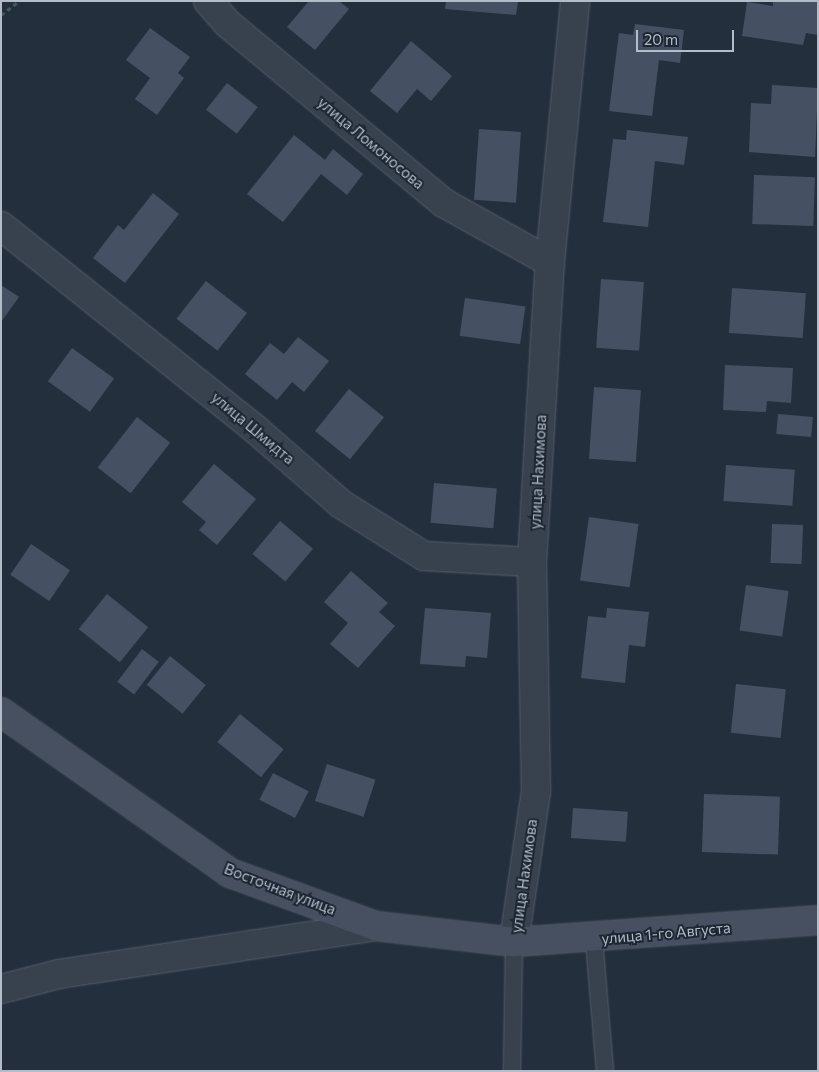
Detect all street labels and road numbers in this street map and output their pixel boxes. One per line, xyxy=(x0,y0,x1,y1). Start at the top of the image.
street label: улица Ломоносова xyxy=(314,93,428,193)
street label: улица Шмидта xyxy=(208,388,298,468)
street label: улица Нахимова xyxy=(526,414,550,530)
street label: улица Нахимова xyxy=(507,818,541,934)
street label: Восточная улица xyxy=(222,859,338,919)
street label: улица 1-го Августа xyxy=(601,918,731,948)

